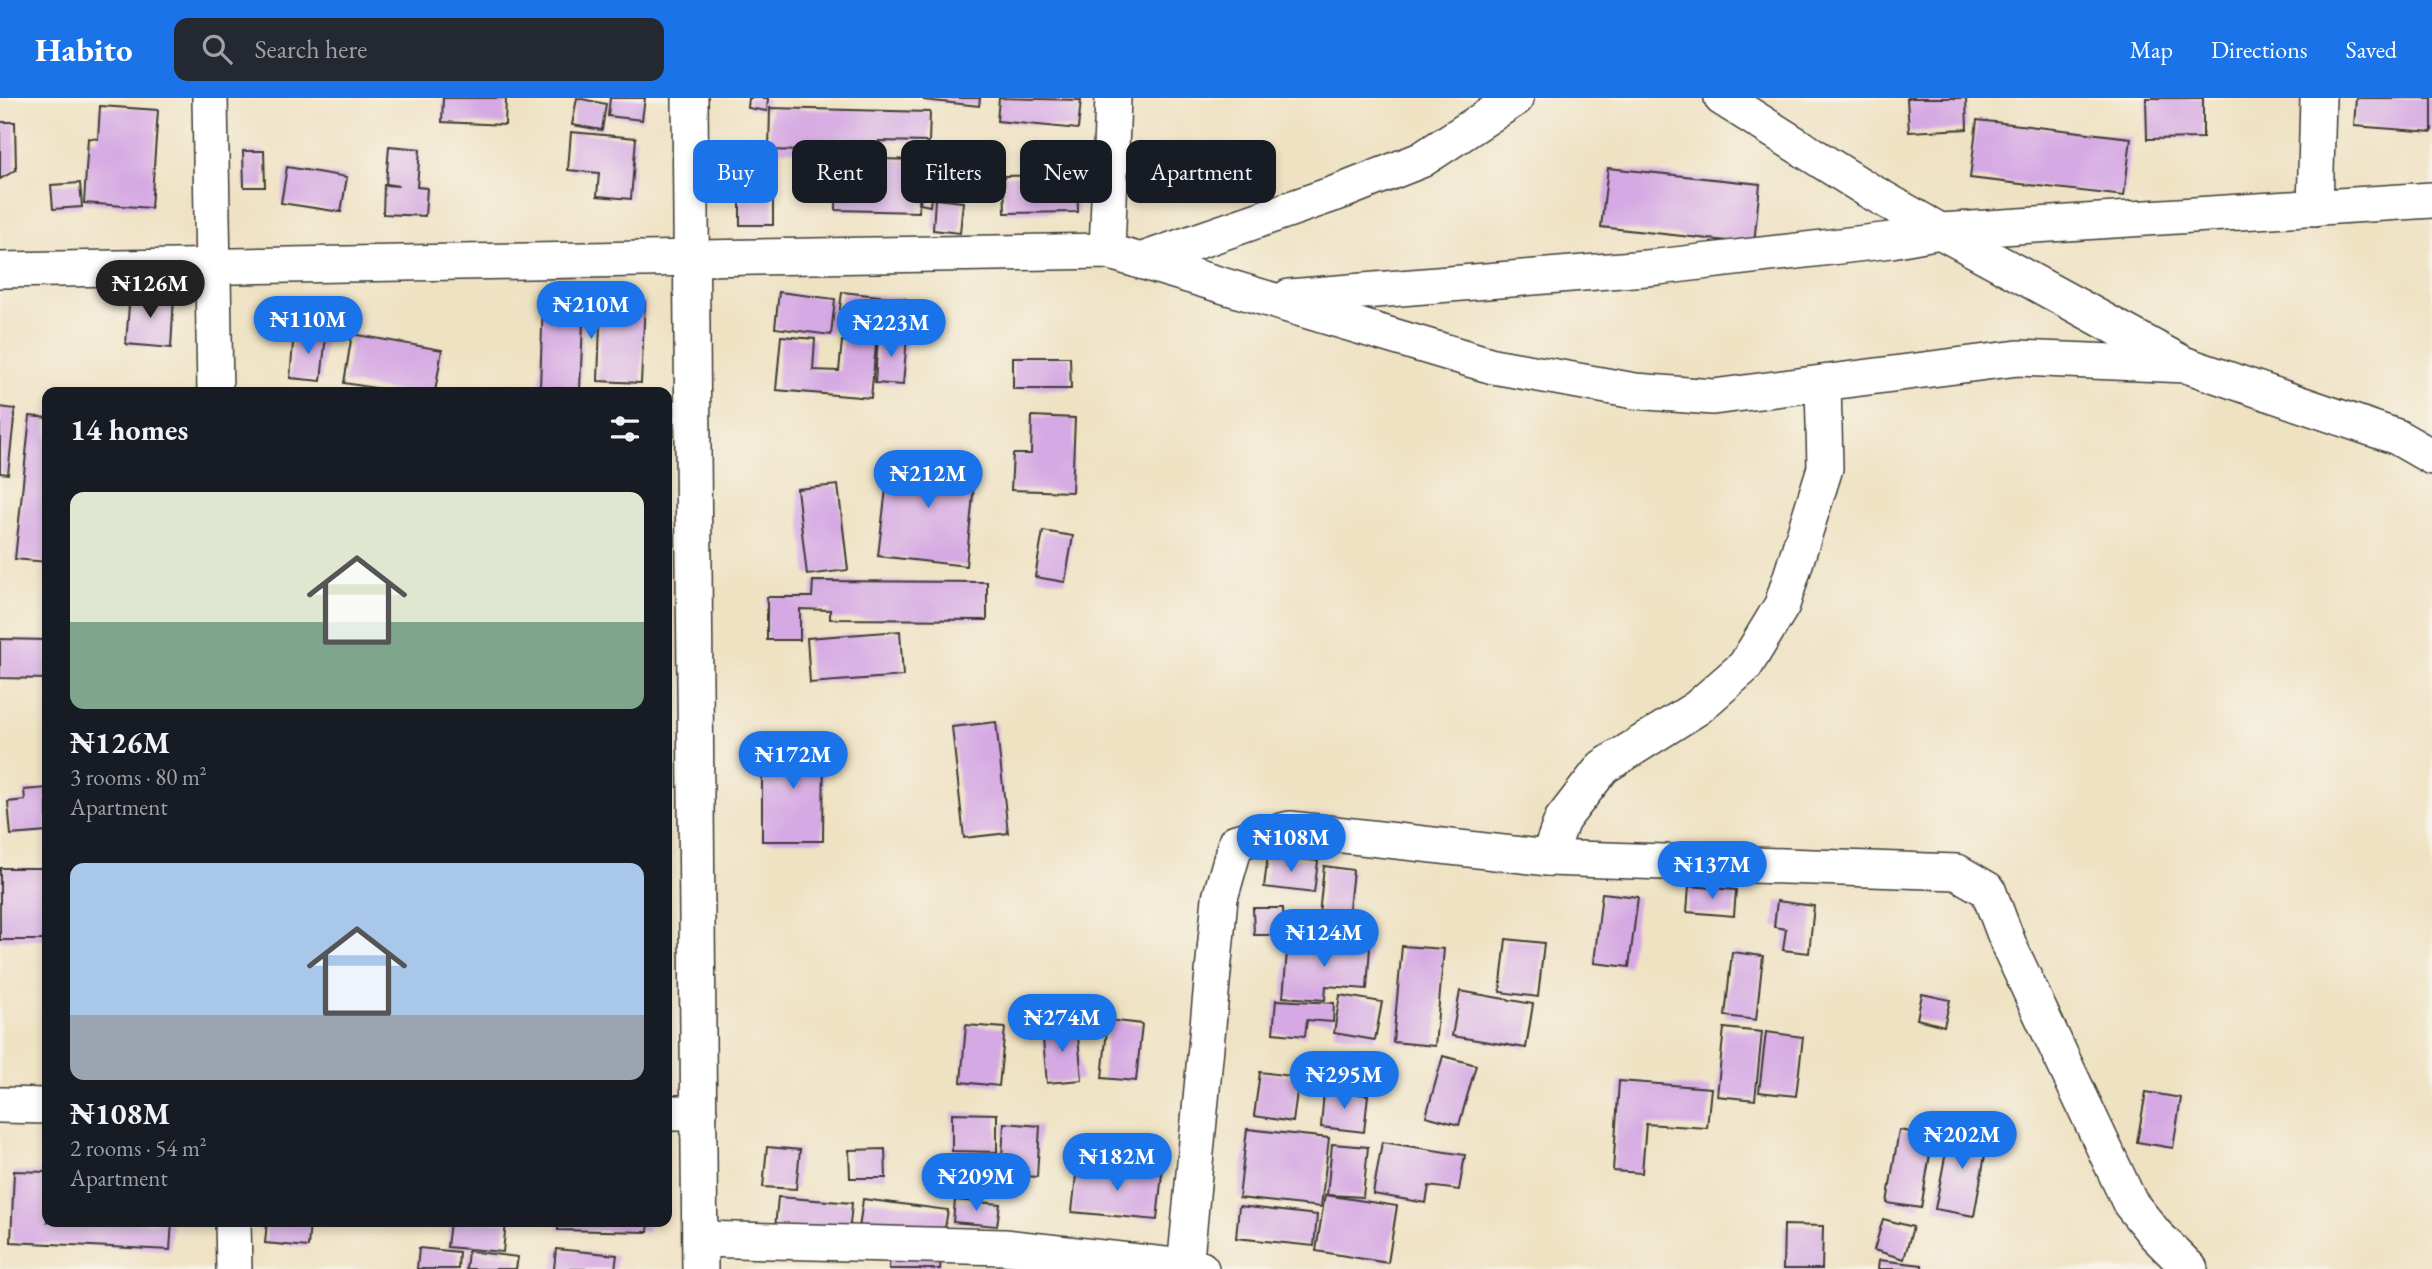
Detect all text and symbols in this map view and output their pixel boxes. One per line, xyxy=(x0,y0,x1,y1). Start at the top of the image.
search box xyxy=(174,18,664,81)
text: Habito xyxy=(35,28,132,71)
icon: search xyxy=(198,30,236,68)
text: Search here xyxy=(254,32,367,66)
text: Map xyxy=(2130,34,2173,65)
text: Directions xyxy=(2211,34,2308,65)
text: Saved xyxy=(2346,34,2397,65)
chip: Buy xyxy=(693,140,778,203)
chip: Rent xyxy=(792,140,887,203)
chip: Filters xyxy=(901,140,1006,203)
chip: New xyxy=(1020,140,1112,203)
chip: Apartment xyxy=(1126,140,1276,203)
pin: ₦126M xyxy=(101,260,199,320)
text: ₦126M xyxy=(112,268,188,298)
pin: ₦210M xyxy=(542,282,640,341)
text: ₦210M xyxy=(553,289,629,319)
pin: ₦110M xyxy=(259,296,357,356)
pin: ₦223M xyxy=(842,300,940,359)
text: ₦110M xyxy=(270,304,346,334)
text: ₦223M xyxy=(853,307,929,337)
text: 14 homes xyxy=(70,410,188,449)
icon: filters xyxy=(606,410,644,448)
pin: ₦212M xyxy=(879,450,977,510)
text: ₦212M xyxy=(890,458,966,488)
icon: home xyxy=(294,537,420,663)
text: ₦126M xyxy=(70,723,170,762)
pin: ₦172M xyxy=(744,732,842,791)
text: ₦172M xyxy=(755,739,831,769)
text: 3 rooms · 80 m² xyxy=(70,762,207,792)
text: Apartment xyxy=(70,792,168,822)
pin: ₦108M xyxy=(1242,814,1340,874)
text: ₦108M xyxy=(1253,822,1329,852)
pin: ₦137M xyxy=(1663,842,1761,901)
text: ₦137M xyxy=(1674,849,1750,879)
icon: home xyxy=(294,908,420,1034)
pin: ₦124M xyxy=(1275,910,1373,969)
text: ₦124M xyxy=(1286,917,1362,947)
pin: ₦274M xyxy=(1013,995,1111,1054)
text: ₦274M xyxy=(1024,1002,1100,1032)
pin: ₦295M xyxy=(1295,1052,1393,1111)
text: ₦295M xyxy=(1306,1059,1382,1089)
text: ₦108M xyxy=(70,1094,170,1133)
pin: ₦202M xyxy=(1913,1112,2011,1171)
text: ₦202M xyxy=(1924,1119,2000,1149)
text: 2 rooms · 54 m² xyxy=(70,1133,207,1163)
pin: ₦182M xyxy=(1068,1134,1166,1193)
text: ₦182M xyxy=(1079,1141,1155,1171)
pin: ₦209M xyxy=(927,1154,1025,1213)
text: ₦209M xyxy=(938,1161,1014,1191)
text: Apartment xyxy=(70,1163,168,1193)

